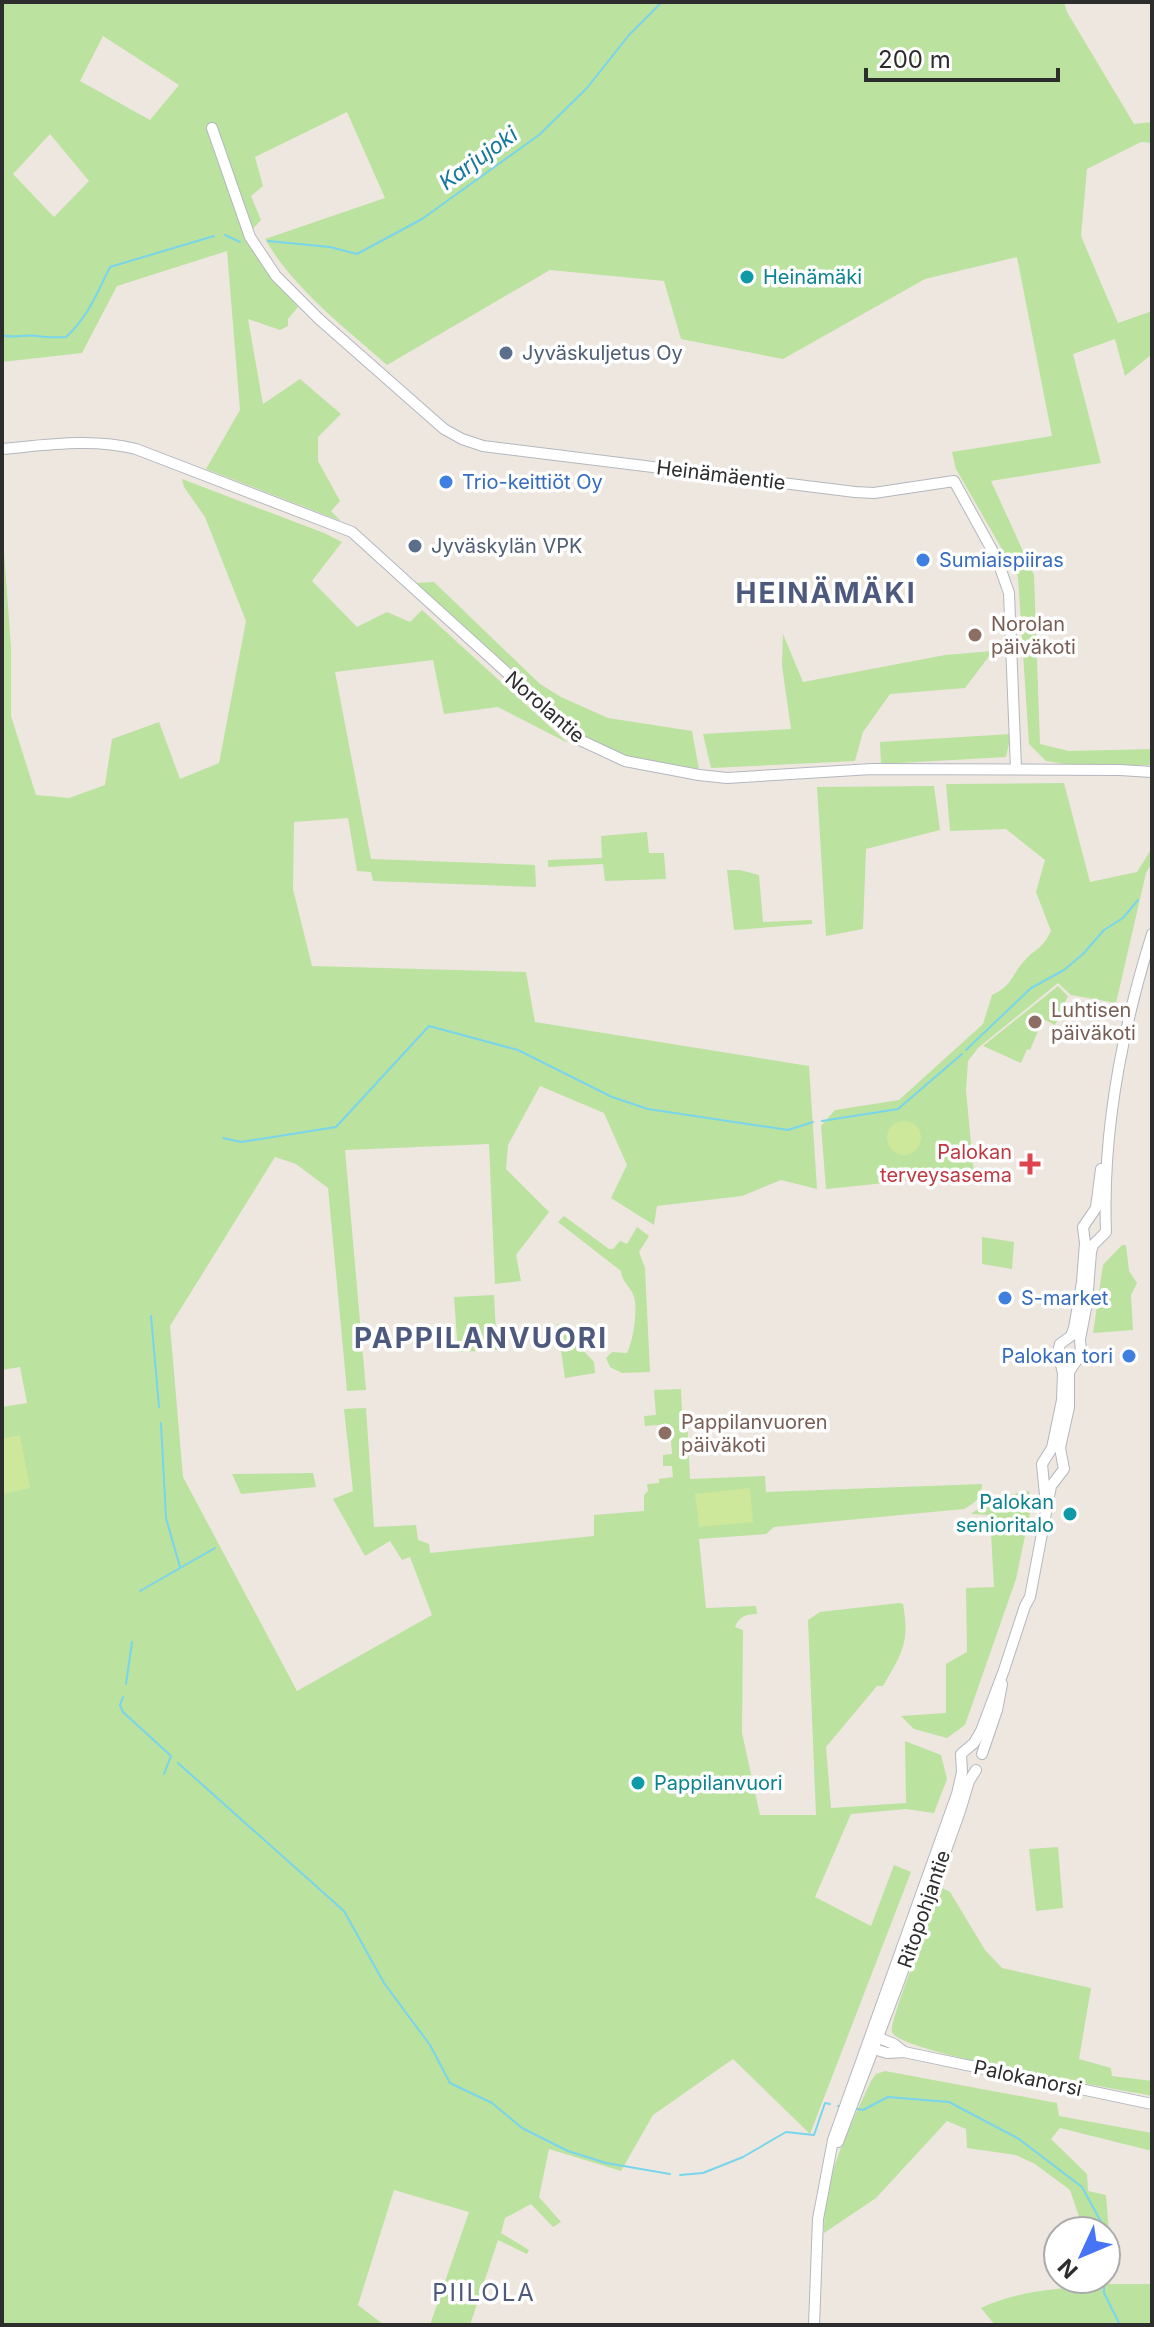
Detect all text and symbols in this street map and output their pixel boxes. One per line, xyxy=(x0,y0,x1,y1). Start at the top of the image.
scale bar xyxy=(866,32,1058,82)
text: 200 m xyxy=(878,45,951,74)
water label: Karjujoki xyxy=(434,121,523,195)
place label: Heinämäki xyxy=(763,265,862,289)
marker: Heinämäki xyxy=(738,268,756,286)
place label: Jyväskuljetus Oy xyxy=(522,341,683,365)
marker: Jyväskuljetus Oy xyxy=(497,344,515,362)
street label: Heinämäentie xyxy=(655,455,787,495)
place label: Trio-keittiöt Oy xyxy=(462,470,603,494)
marker: Trio-keittiöt Oy xyxy=(437,473,455,491)
place label: Jyväskylän VPK xyxy=(431,534,582,558)
marker: Jyväskylän VPK xyxy=(406,537,424,555)
place label: Sumiaispiiras xyxy=(939,548,1064,572)
marker: Sumiaispiiras xyxy=(914,551,932,569)
district label: HEINÄMÄKI xyxy=(735,576,917,610)
place label: Norolan päiväkoti xyxy=(991,612,1076,659)
marker: Norolan päiväkoti xyxy=(966,626,984,644)
street label: Norolantie xyxy=(500,666,590,748)
place label: Luhtisen päiväkoti xyxy=(1051,998,1136,1045)
marker: Luhtisen päiväkoti xyxy=(1026,1013,1044,1031)
place label: Palokan terveysasema xyxy=(880,1140,1012,1187)
marker: Palokan terveysasema xyxy=(1019,1153,1041,1175)
place label: S-market xyxy=(1021,1286,1109,1310)
marker: S-market xyxy=(996,1289,1014,1307)
district label: PAPPILANVUORI xyxy=(354,1321,608,1355)
place label: Palokan tori xyxy=(1001,1344,1113,1368)
marker: Palokan tori xyxy=(1120,1347,1138,1365)
place label: Pappilanvuoren päiväkoti xyxy=(681,1410,828,1457)
marker: Pappilanvuoren päiväkoti xyxy=(656,1424,674,1442)
place label: Palokan senioritalo xyxy=(956,1490,1054,1537)
marker: Palokan senioritalo xyxy=(1061,1505,1079,1523)
place label: Pappilanvuori xyxy=(654,1771,783,1795)
marker: Pappilanvuori xyxy=(629,1774,647,1792)
street label: Ritopohjantie xyxy=(893,1847,955,1971)
street label: Palokanorsi xyxy=(972,2055,1084,2101)
north arrow xyxy=(1042,2215,1122,2295)
text: N xyxy=(1052,2254,1083,2284)
district label: PIILOLA xyxy=(432,2278,536,2307)

